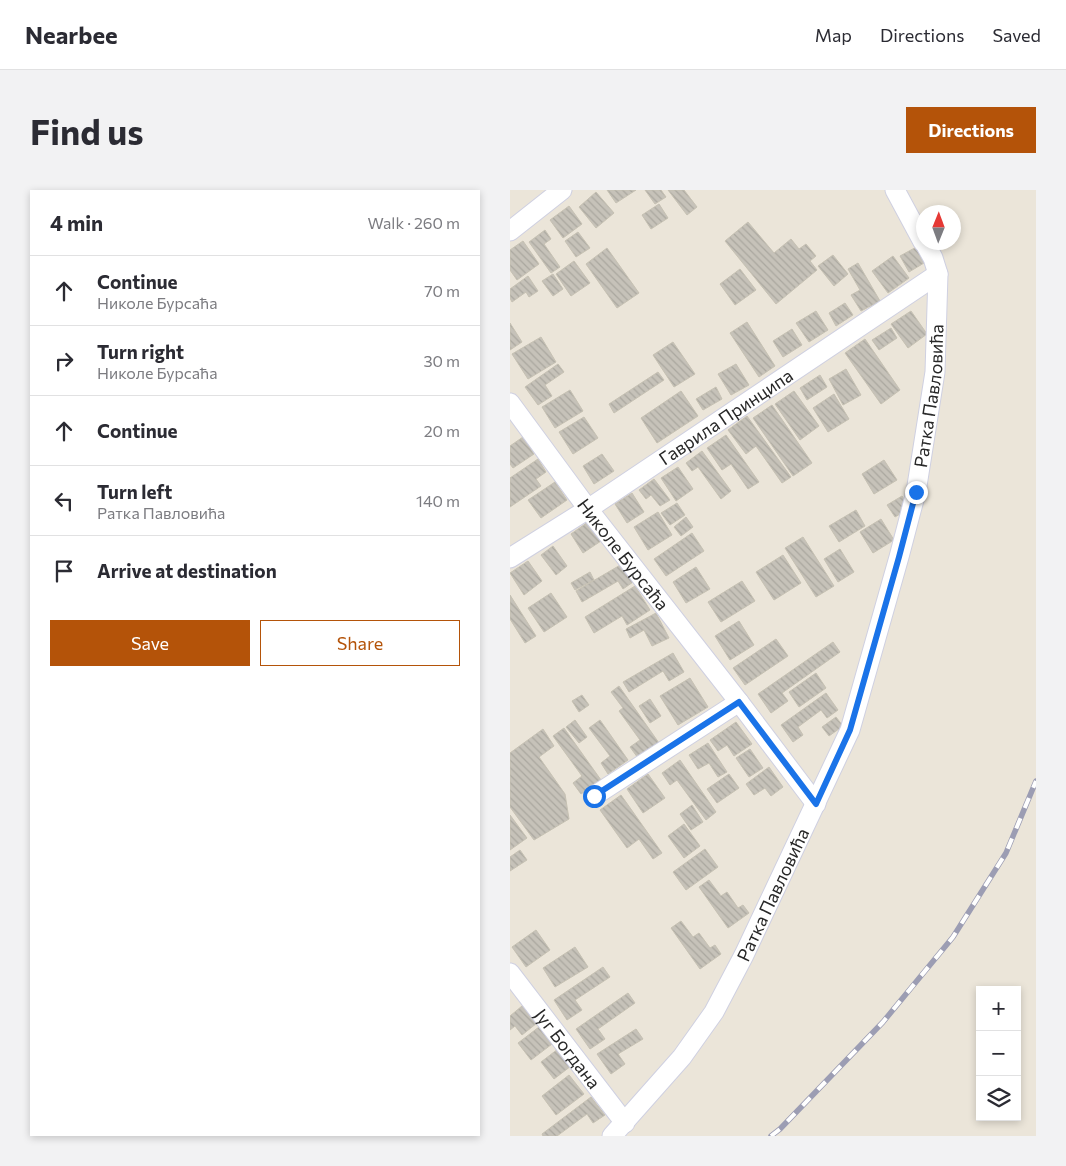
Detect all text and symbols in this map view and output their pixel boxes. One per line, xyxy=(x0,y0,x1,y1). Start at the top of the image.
text: Nearbee xyxy=(25,20,118,49)
text: Map xyxy=(815,24,852,46)
text: Directions xyxy=(880,24,964,46)
text: Saved xyxy=(992,24,1041,46)
button: Directions xyxy=(906,107,1036,153)
text: Find us xyxy=(30,109,144,152)
north arrow xyxy=(916,205,961,250)
text: 4 min xyxy=(50,210,103,235)
text: Walk · 260 m xyxy=(368,213,460,232)
text: Continue xyxy=(97,270,177,293)
icon: ahead xyxy=(50,277,78,305)
text: 70 m xyxy=(424,281,460,300)
text: Николе Бурсаћа xyxy=(97,293,218,312)
street label: Ратка Павловића xyxy=(909,324,947,469)
text: Turn right xyxy=(97,340,184,363)
icon: right xyxy=(50,347,78,375)
text: 30 m xyxy=(423,351,460,370)
text: Николе Бурсаћа xyxy=(97,363,218,382)
street label: Гаврила Принципа xyxy=(655,364,797,469)
icon: ahead xyxy=(50,417,78,445)
text: Continue xyxy=(97,419,177,442)
text: 20 m xyxy=(424,421,460,440)
text: Turn left xyxy=(97,480,172,503)
route end xyxy=(905,481,928,504)
icon: left xyxy=(50,487,78,515)
text: 140 m xyxy=(416,491,460,510)
street label: Николе Бурсаћа xyxy=(573,494,674,614)
text: Ратка Павловића xyxy=(97,503,225,522)
icon: arrive xyxy=(50,557,78,585)
text: Arrive at destination xyxy=(97,559,277,582)
button: Save xyxy=(50,620,250,666)
button: Share xyxy=(260,620,460,666)
route start xyxy=(583,785,606,808)
street label: Ратка Павловића xyxy=(732,824,813,965)
map controls xyxy=(976,986,1021,1121)
button: + xyxy=(976,986,1021,1031)
street label: Југ Богдана xyxy=(530,1004,605,1093)
button: − xyxy=(976,1031,1021,1076)
button: layers xyxy=(976,1076,1021,1121)

